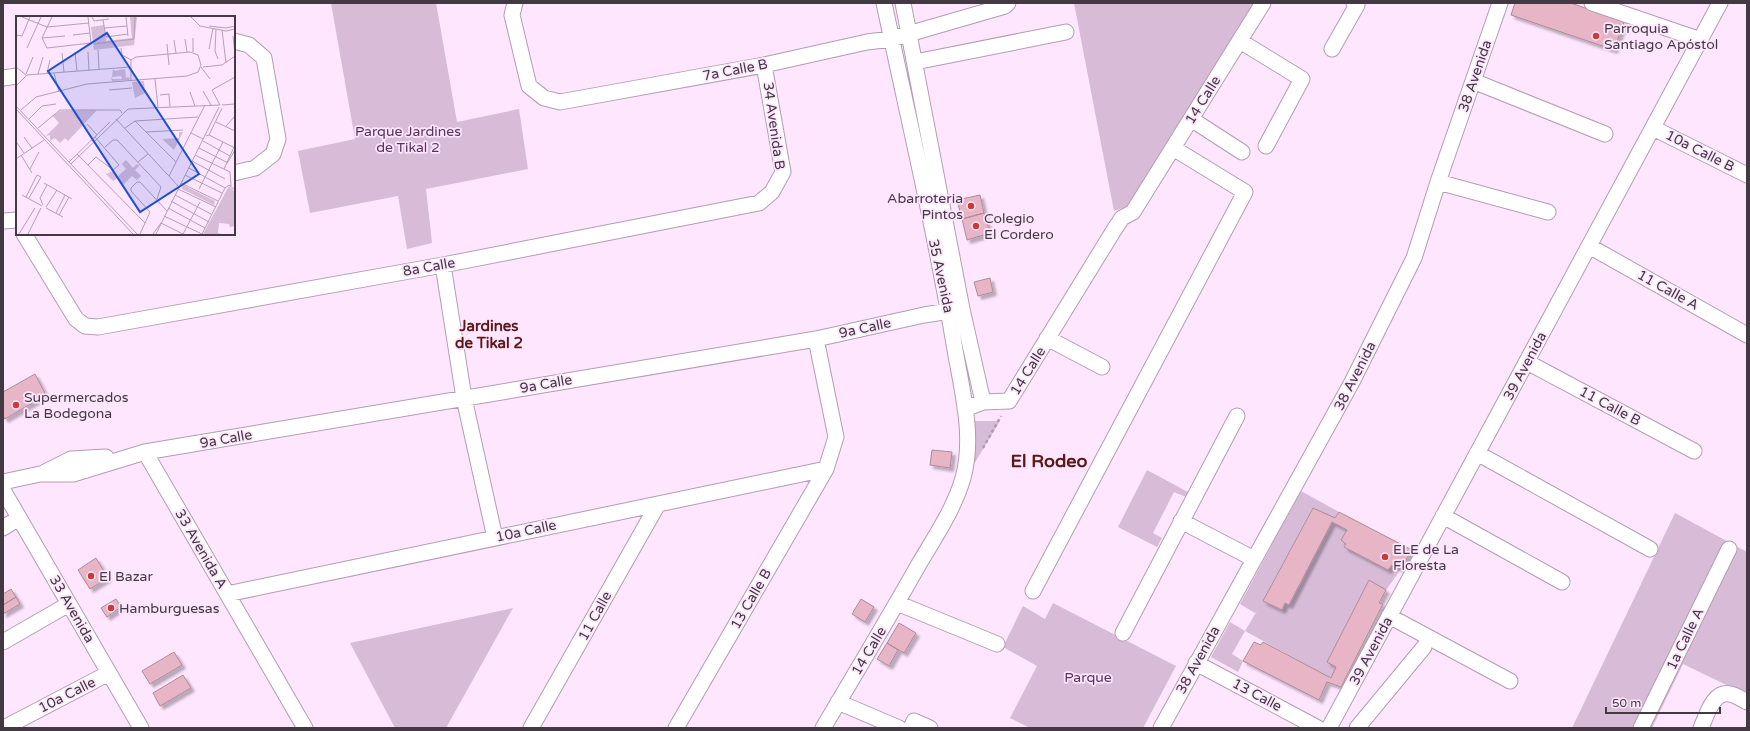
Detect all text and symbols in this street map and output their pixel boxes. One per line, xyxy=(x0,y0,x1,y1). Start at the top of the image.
inset map xyxy=(16,16,235,235)
place label: Parroquia Santiago Apóstol xyxy=(1604,20,1718,53)
marker: Parroquia Santiago Apóstol xyxy=(1591,31,1601,41)
street label: 38 Avenida xyxy=(1455,38,1495,114)
street label: 7a Calle B xyxy=(701,55,769,85)
street label: 14 Calle xyxy=(1182,73,1224,127)
street label: 34 Avenida B xyxy=(759,81,789,171)
park label: Parque Jardines de Tikal 2 xyxy=(355,123,461,156)
street label: 10a Calle B xyxy=(1663,126,1737,176)
place label: Abarroteria Pintos xyxy=(887,190,963,223)
marker: Abarroteria Pintos xyxy=(966,201,976,211)
place label: Colegio El Cordero xyxy=(984,210,1054,243)
marker: Colegio El Cordero xyxy=(971,221,981,231)
street label: 35 Avenida xyxy=(925,237,957,315)
street label: 8a Calle xyxy=(402,254,457,280)
street label: 11 Calle A xyxy=(1634,266,1702,314)
street label: 9a Calle xyxy=(837,314,893,342)
district label: Jardines de Tikal 2 xyxy=(455,317,523,352)
street label: 39 Avenida xyxy=(1500,329,1550,403)
street label: 38 Avenida xyxy=(1330,339,1380,413)
street label: 14 Calle xyxy=(1007,344,1049,398)
street label: 9a Calle xyxy=(519,371,574,397)
street label: 11 Calle B xyxy=(1576,383,1644,429)
place label: Supermercados La Bodegona xyxy=(24,389,129,422)
marker: Supermercados La Bodegona xyxy=(11,400,21,410)
street label: 9a Calle xyxy=(199,426,254,452)
district label: El Rodeo xyxy=(1011,450,1087,472)
street label: 33 Avenida A xyxy=(171,506,231,592)
street label: 10a Calle xyxy=(494,516,558,546)
place label: ELE de La Floresta xyxy=(1393,541,1459,574)
marker: ELE de La Floresta xyxy=(1380,552,1390,562)
street label: 13 Calle B xyxy=(727,566,775,632)
place label: El Bazar xyxy=(99,568,153,585)
marker: El Bazar xyxy=(86,571,96,581)
street label: 33 Avenida xyxy=(46,572,98,646)
street label: 11 Calle xyxy=(575,588,615,644)
place label: Hamburguesas xyxy=(119,600,220,617)
marker: Hamburguesas xyxy=(106,603,116,613)
street label: 1a Calle A xyxy=(1663,605,1707,673)
street label: 39 Avenida xyxy=(1346,614,1396,688)
street label: 38 Avenida xyxy=(1172,623,1224,697)
street label: 14 Calle xyxy=(848,624,890,678)
park label: Parque xyxy=(1064,669,1112,686)
street label: 10a Calle xyxy=(36,673,98,717)
street label: 13 Calle xyxy=(1229,675,1285,715)
scale bar xyxy=(1606,689,1720,715)
text: 50 m xyxy=(1612,696,1641,710)

